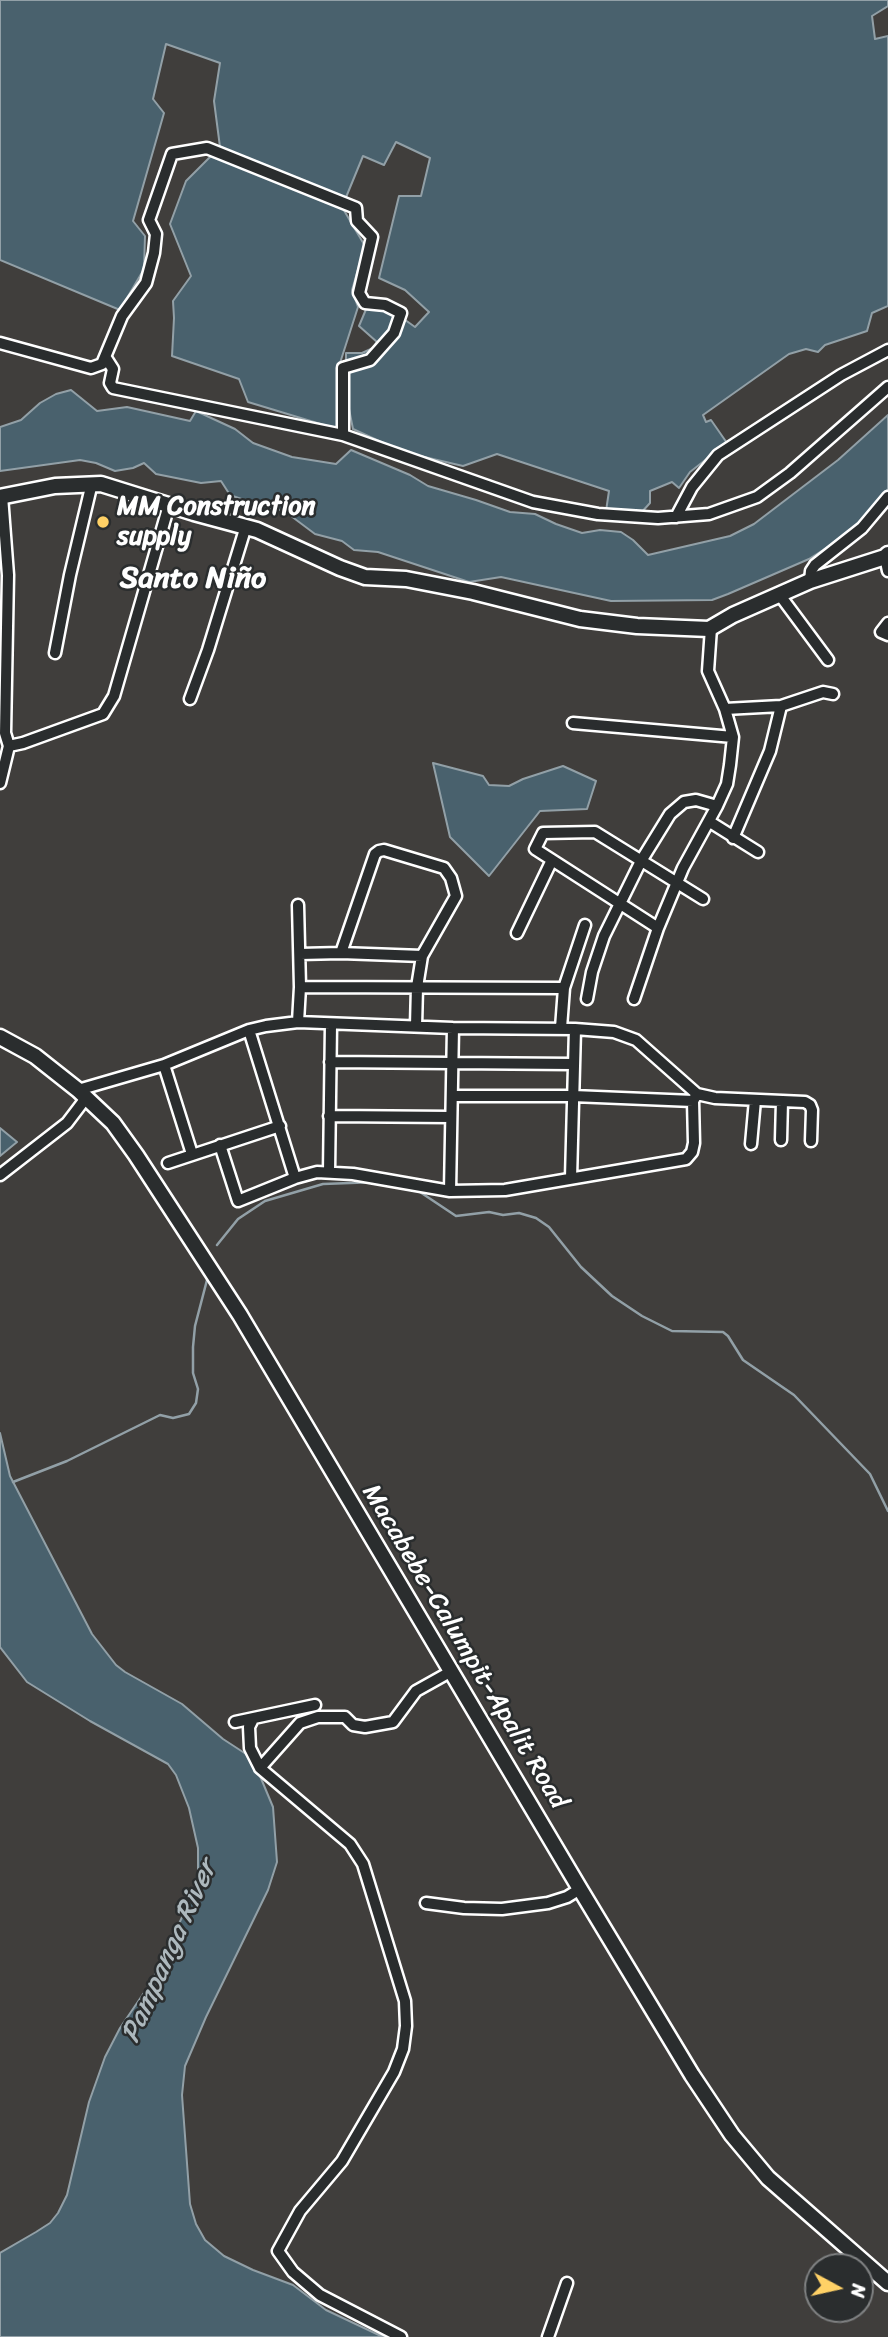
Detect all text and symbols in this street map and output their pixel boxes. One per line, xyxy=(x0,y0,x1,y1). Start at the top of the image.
place label: MM Construction supply xyxy=(117,491,316,552)
marker: MM Construction supply xyxy=(95,514,111,530)
district label: Santo Niño xyxy=(120,561,266,597)
street label: Macabebe-Calumpit-Apalit Road xyxy=(355,1479,573,1815)
water label: Pampanga River xyxy=(115,1856,225,2048)
north arrow xyxy=(804,2253,874,2323)
text: N xyxy=(841,2282,876,2300)

